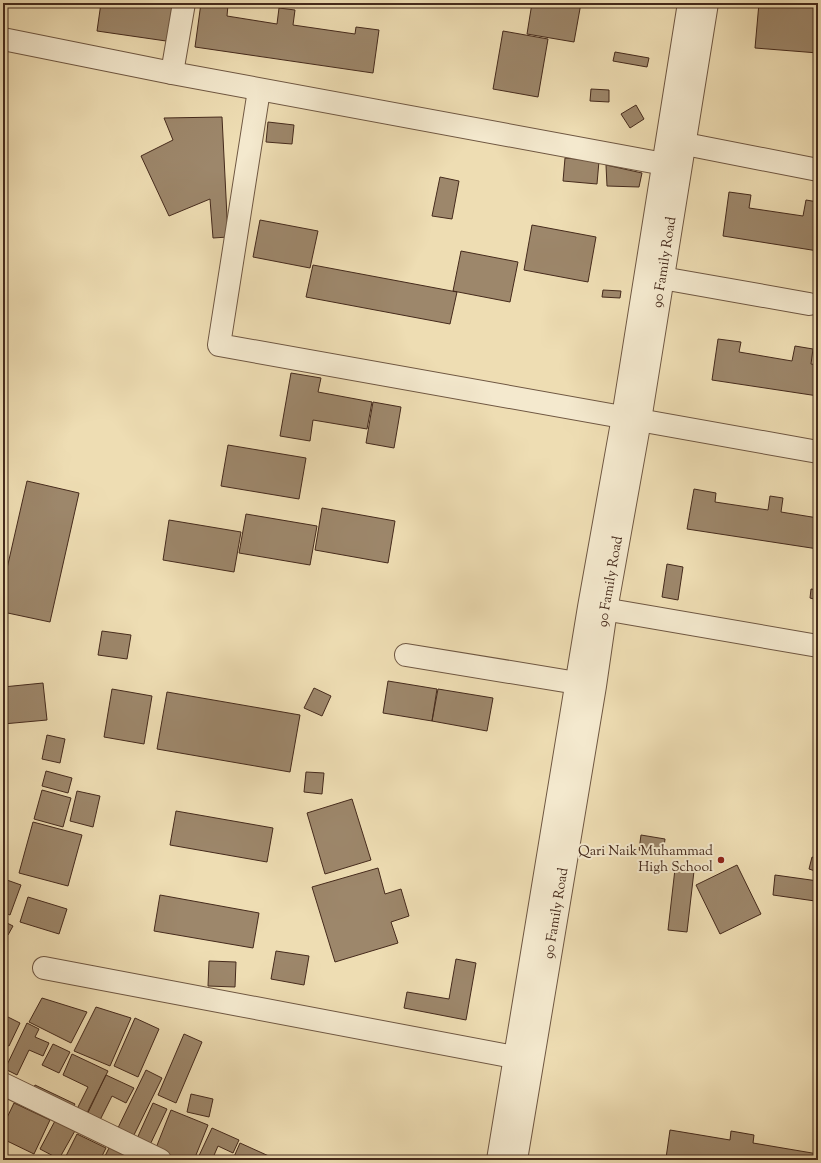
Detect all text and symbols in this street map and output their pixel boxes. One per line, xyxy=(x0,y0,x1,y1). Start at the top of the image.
street label: 90 Family Road xyxy=(648,215,683,309)
street label: 90 Family Road xyxy=(594,535,629,629)
place label: Qari Naik Muhammad High School xyxy=(578,842,713,878)
marker: Qari Naik Muhammad High School xyxy=(716,855,726,865)
street label: 90 Family Road xyxy=(540,866,575,960)

